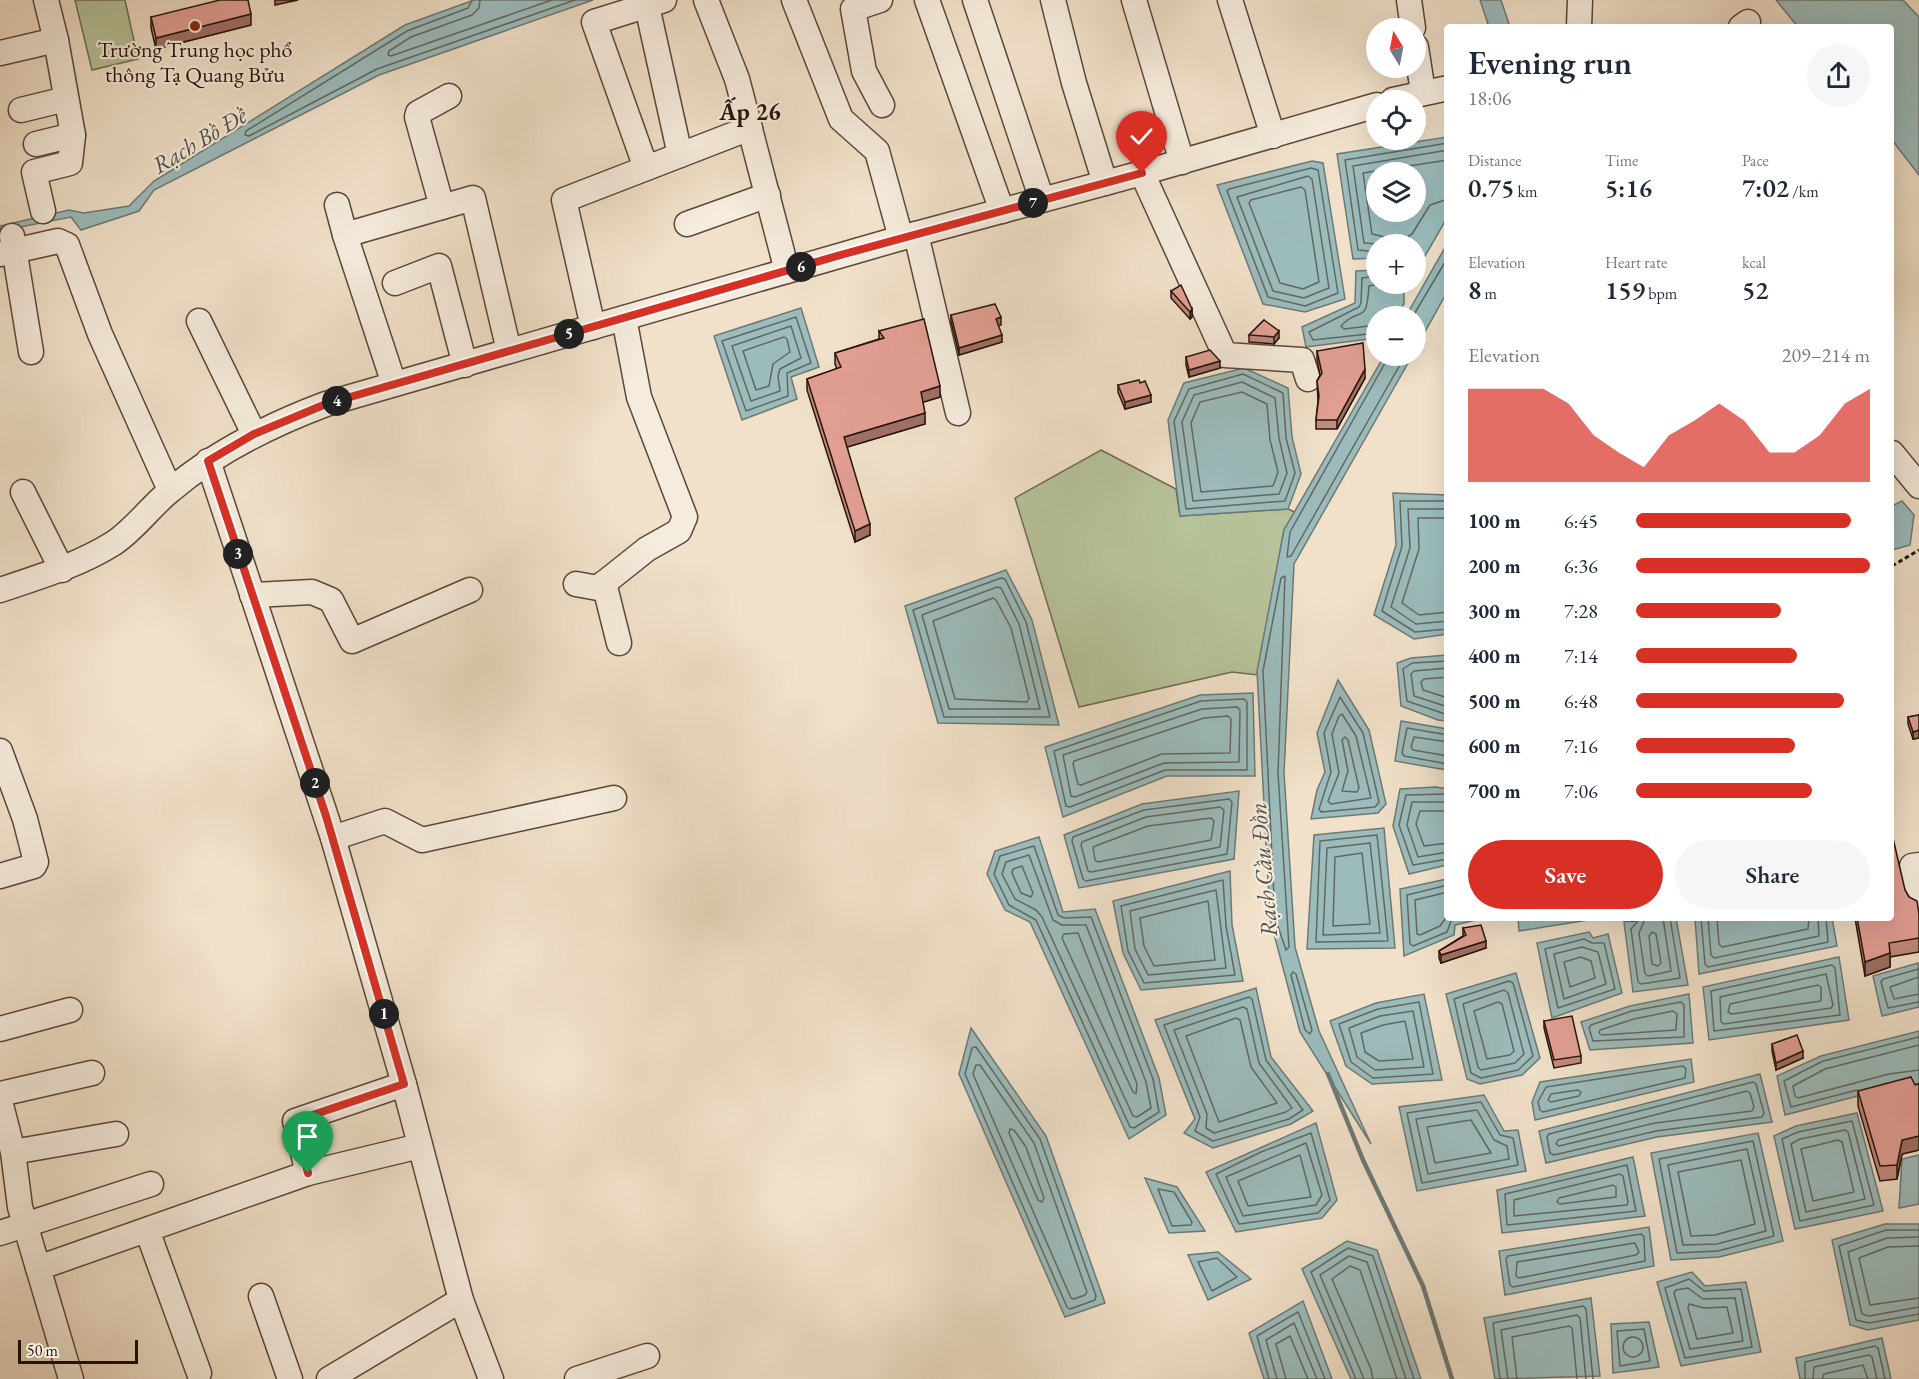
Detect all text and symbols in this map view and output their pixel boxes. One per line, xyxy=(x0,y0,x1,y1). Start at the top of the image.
north arrow xyxy=(1366,18,1426,78)
map controls xyxy=(1366,18,1426,366)
marker: Trường Trung học phổ thông Tạ Quang Bửu xyxy=(188,19,202,33)
place label: Trường Trung học phổ thông Tạ Quang Bửu xyxy=(98,35,293,89)
text: Evening run xyxy=(1468,41,1632,84)
button: share xyxy=(1807,44,1870,107)
text: 18:06 xyxy=(1468,85,1511,111)
button: locate xyxy=(1366,90,1426,150)
district label: Ấp 26 xyxy=(718,96,781,127)
water label: Rạch Bồ Đề xyxy=(146,99,253,180)
pin xyxy=(1116,111,1167,173)
icon: check xyxy=(1125,120,1158,153)
text: Distance xyxy=(1468,150,1521,171)
text: Time xyxy=(1605,150,1638,171)
text: Pace xyxy=(1742,150,1769,171)
button: layers xyxy=(1366,162,1426,222)
text: 0.75 xyxy=(1468,171,1514,205)
text: 5:16 xyxy=(1605,171,1652,205)
text: 7:02 xyxy=(1742,171,1789,205)
text: km xyxy=(1514,181,1537,202)
text: /km xyxy=(1789,181,1819,202)
pin: 7 xyxy=(1018,188,1048,218)
text: 7 xyxy=(1029,192,1037,213)
button: + xyxy=(1366,234,1426,294)
pin: 6 xyxy=(786,252,816,282)
text: Elevation xyxy=(1468,252,1526,273)
text: Heart rate xyxy=(1605,252,1667,273)
text: kcal xyxy=(1742,252,1766,273)
text: 6 xyxy=(797,256,805,277)
text: 8 xyxy=(1468,273,1481,307)
text: 159 xyxy=(1605,273,1645,307)
text: 52 xyxy=(1742,273,1769,307)
text: m xyxy=(1481,283,1497,304)
text: bpm xyxy=(1645,283,1677,304)
button: − xyxy=(1366,306,1426,366)
pin: 5 xyxy=(554,319,584,349)
text: 5 xyxy=(565,323,573,344)
text: Elevation xyxy=(1468,342,1540,368)
text: 209–214 m xyxy=(1782,342,1870,368)
pin: 4 xyxy=(322,386,352,416)
text: 4 xyxy=(333,390,341,411)
text: 100 m xyxy=(1468,508,1521,534)
text: 6:45 xyxy=(1564,508,1598,534)
pin: 3 xyxy=(223,539,253,569)
text: 3 xyxy=(234,543,242,564)
text: 200 m xyxy=(1468,553,1521,579)
text: 6:36 xyxy=(1564,553,1598,579)
text: 300 m xyxy=(1468,598,1521,624)
text: 7:28 xyxy=(1564,598,1598,624)
text: 400 m xyxy=(1468,643,1521,669)
text: 7:14 xyxy=(1564,643,1598,669)
text: 500 m xyxy=(1468,688,1521,714)
text: 6:48 xyxy=(1564,688,1598,714)
text: 600 m xyxy=(1468,733,1521,759)
text: 7:16 xyxy=(1564,733,1598,759)
pin: 2 xyxy=(300,768,330,798)
text: 2 xyxy=(311,772,319,793)
text: 700 m xyxy=(1468,778,1521,804)
text: 7:06 xyxy=(1564,778,1598,804)
water label: Rạch Cầu Đồn xyxy=(1242,801,1284,939)
button: Save xyxy=(1468,840,1663,909)
button: Share xyxy=(1675,840,1870,909)
pin: 1 xyxy=(369,999,399,1029)
text: 1 xyxy=(380,1003,388,1024)
pin xyxy=(282,1111,333,1173)
icon: arrive xyxy=(291,1120,324,1153)
scale bar xyxy=(18,1337,138,1364)
text: 50 m xyxy=(27,1340,58,1361)

